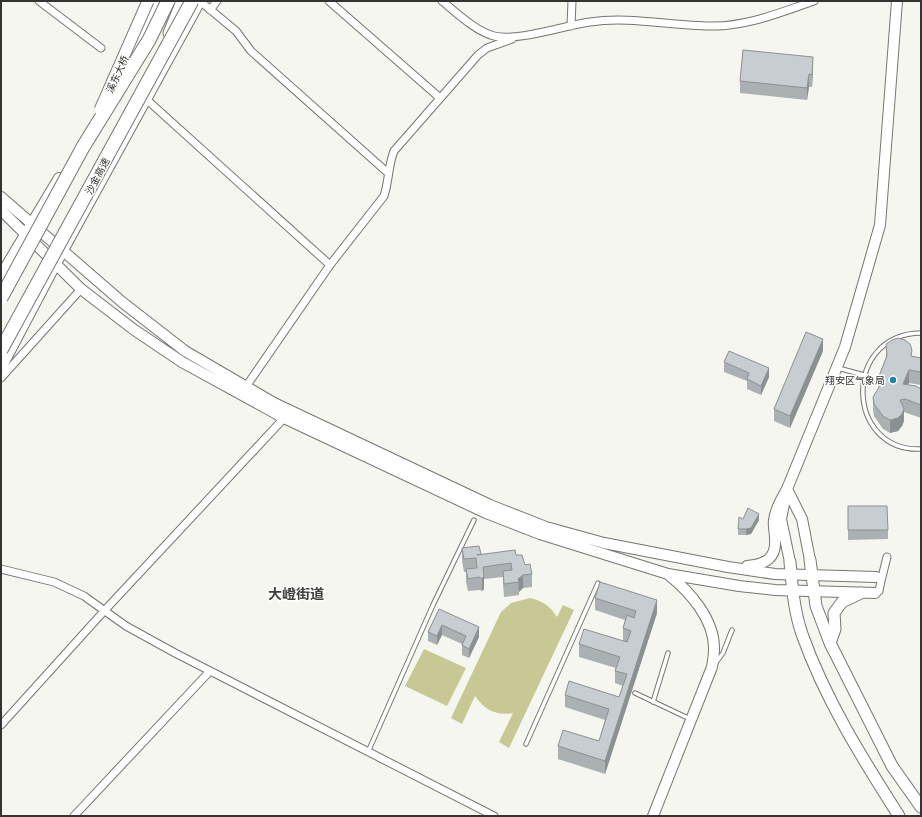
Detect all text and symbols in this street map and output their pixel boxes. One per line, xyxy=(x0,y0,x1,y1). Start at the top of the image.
street label: 溪东大桥 xyxy=(102,53,132,95)
street label: 沙金高速 xyxy=(81,155,113,197)
place label: 翔安区气象局 xyxy=(825,373,885,387)
marker: 翔安区气象局 xyxy=(888,375,898,385)
district label: 大嶝街道 xyxy=(268,584,324,603)

